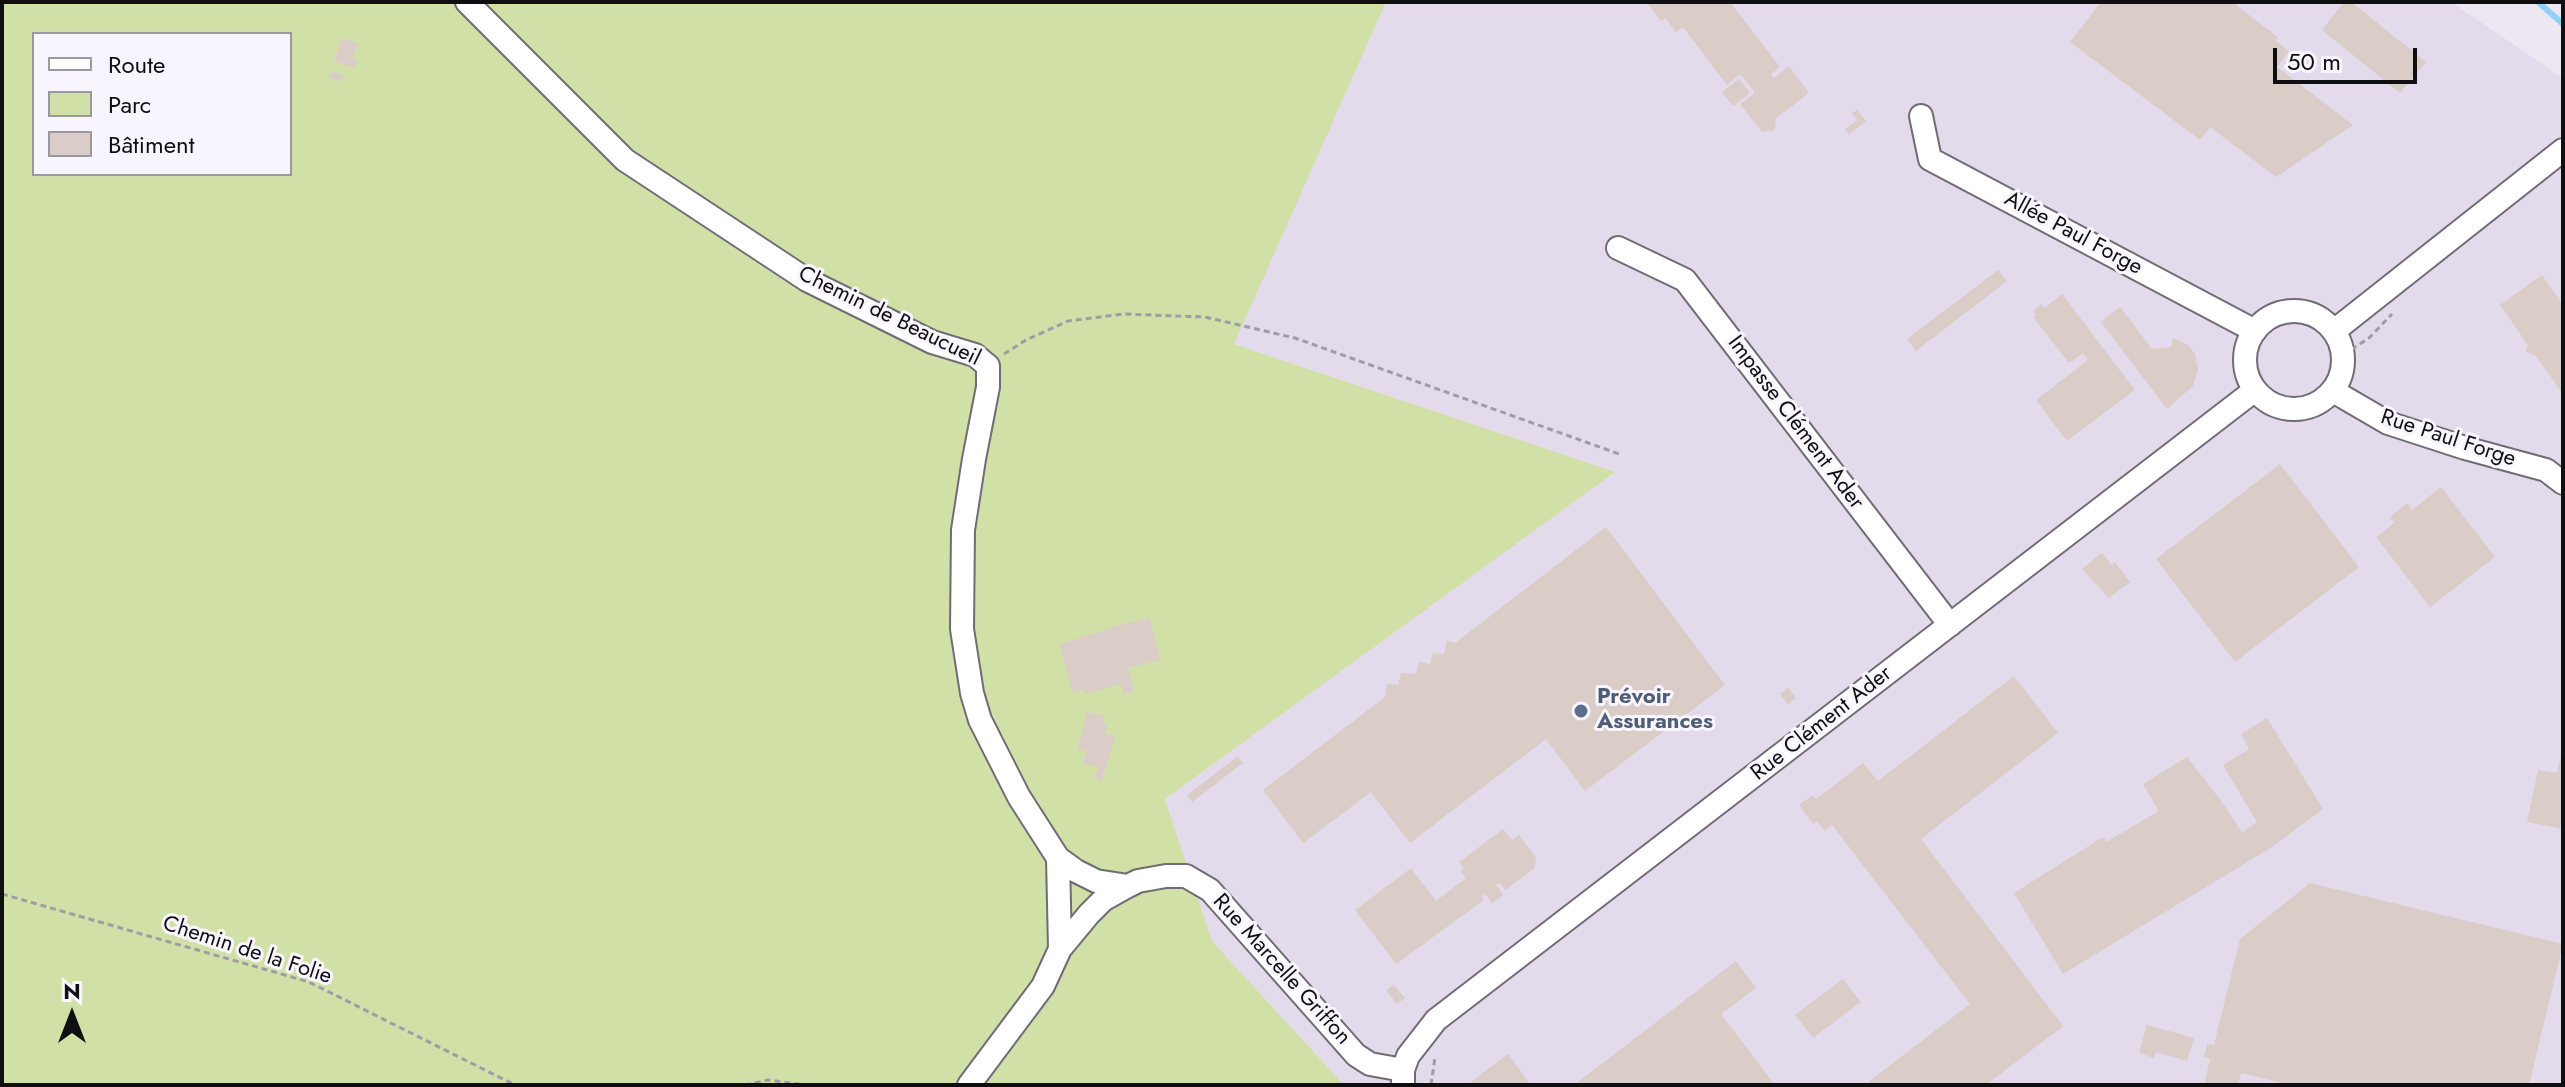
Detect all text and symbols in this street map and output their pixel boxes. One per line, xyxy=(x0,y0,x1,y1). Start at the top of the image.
legend xyxy=(32,32,292,176)
scale bar xyxy=(2277,32,2421,82)
text: 50 m xyxy=(2287,44,2341,79)
text: Route xyxy=(108,47,165,82)
text: Parc xyxy=(108,87,151,122)
text: Bâtiment xyxy=(108,127,194,162)
street label: Allée Paul Forge xyxy=(1999,187,2147,281)
street label: Chemin de Beaucueil xyxy=(794,261,984,373)
street label: Impasse Clément Ader xyxy=(1721,331,1869,515)
street label: Rue Paul Forge xyxy=(2377,405,2519,473)
street label: Rue Clément Ader xyxy=(1746,661,1898,787)
place label: Prévoir Assurances xyxy=(1597,685,1713,736)
marker: Prévoir Assurances xyxy=(1572,702,1590,720)
street label: Rue Marcelle Griffon xyxy=(1206,889,1356,1051)
street label: Chemin de la Folie xyxy=(159,911,335,991)
north arrow xyxy=(32,975,112,1055)
text: N xyxy=(63,975,81,1007)

